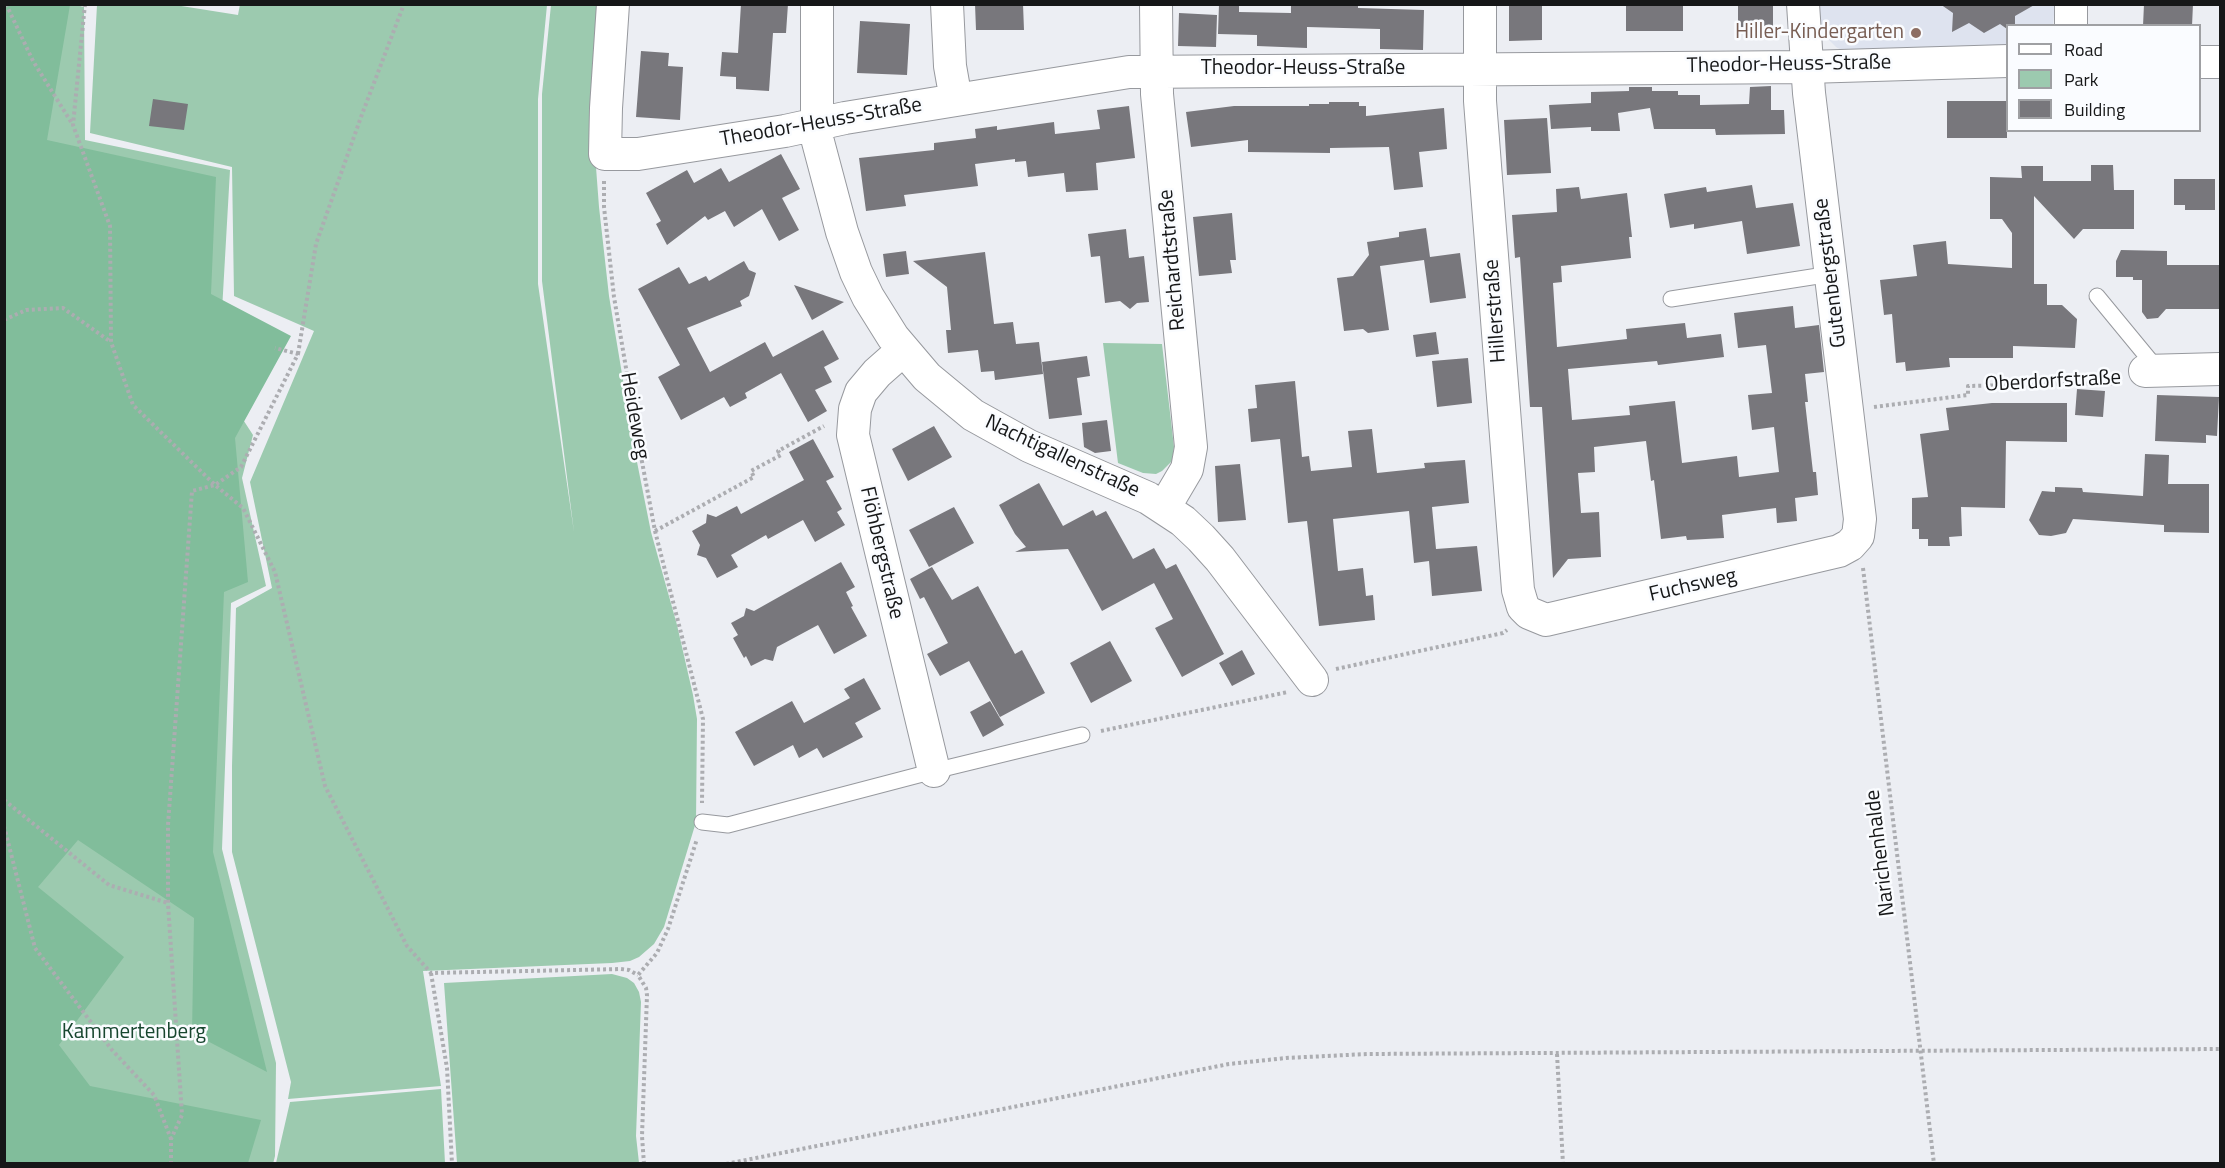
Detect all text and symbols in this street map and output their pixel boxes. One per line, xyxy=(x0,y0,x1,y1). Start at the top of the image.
place label: Hiller-Kindergarten xyxy=(1735,20,1904,46)
legend xyxy=(2006,24,2201,132)
marker: Hiller-Kindergarten xyxy=(1909,26,1923,40)
text: Road xyxy=(2064,36,2103,63)
street label: Theodor-Heuss-Straße xyxy=(1687,51,1891,79)
street label: Theodor-Heuss-Straße xyxy=(1201,56,1405,82)
text: Park xyxy=(2064,66,2098,93)
street label: Theodor-Heuss-Straße xyxy=(718,93,924,153)
text: Building xyxy=(2064,96,2125,123)
street label: Reichardtstraße xyxy=(1154,188,1192,332)
street label: Gutenbergstraße xyxy=(1809,197,1853,349)
street label: Hillerstraße xyxy=(1480,258,1512,364)
street label: Oberdorfstraße xyxy=(1984,366,2122,398)
street label: Heideweg xyxy=(614,370,654,462)
street label: Nachtigallenstraße xyxy=(981,410,1143,504)
street label: Flöhbergstraße xyxy=(853,484,909,622)
street label: Fuchsweg xyxy=(1647,564,1739,608)
street label: Narichenhalde xyxy=(1861,788,1901,918)
park label: Kammertenberg xyxy=(62,1020,206,1046)

